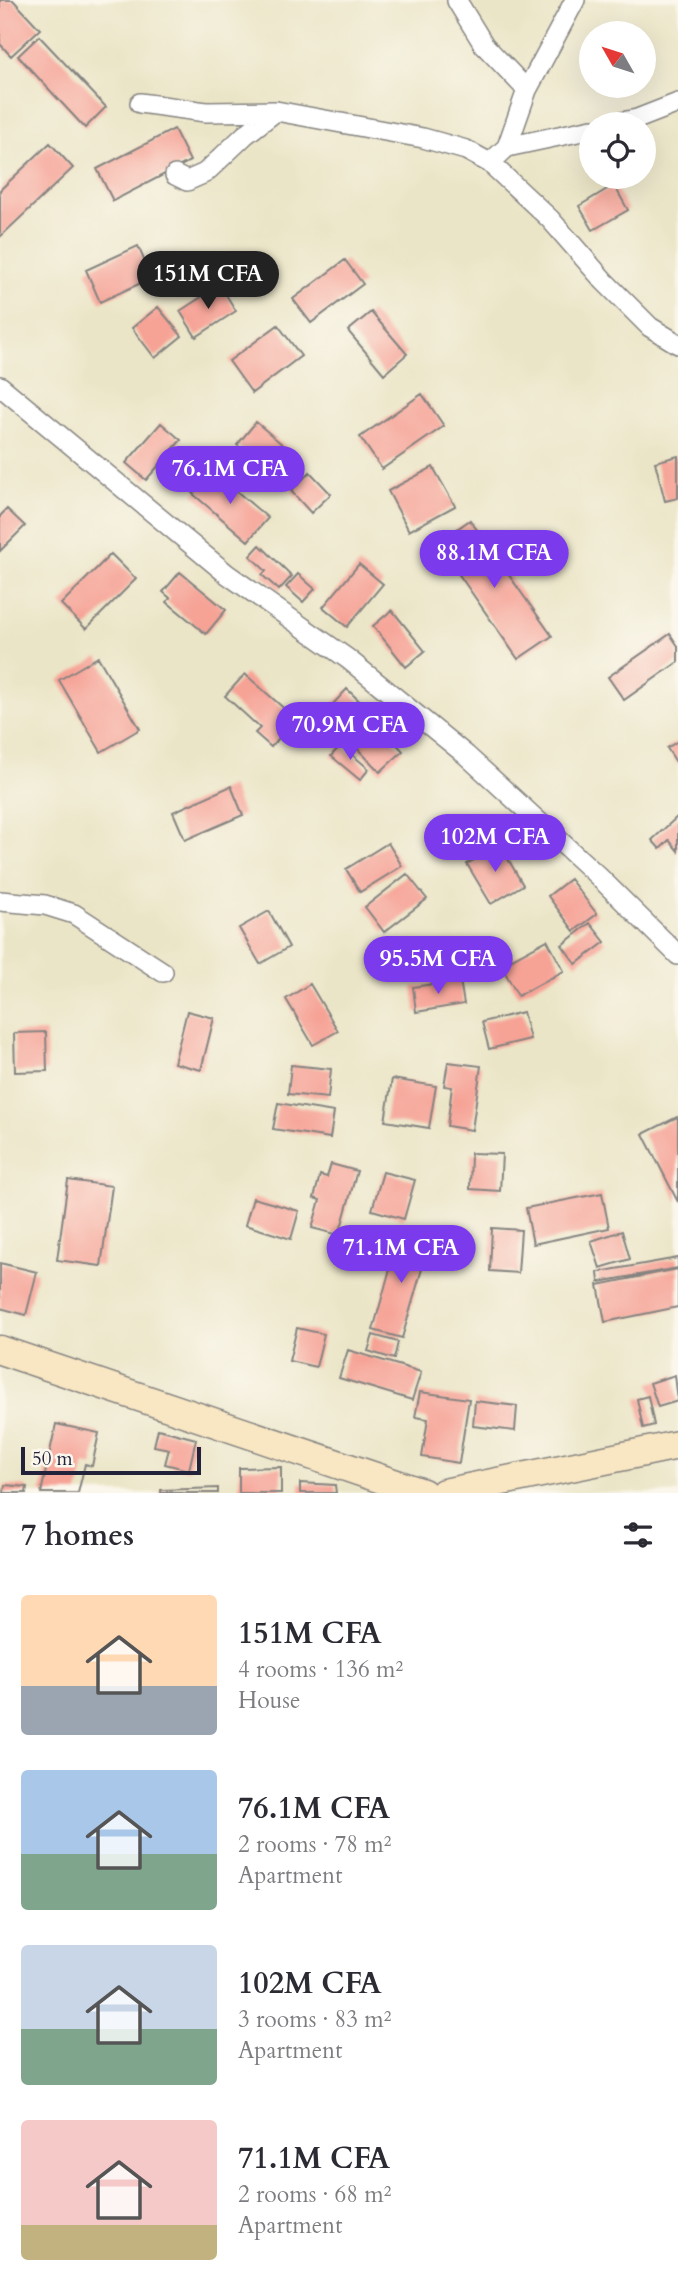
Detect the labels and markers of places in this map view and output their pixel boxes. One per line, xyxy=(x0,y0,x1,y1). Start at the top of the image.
pin: 151M CFA xyxy=(136,252,280,311)
pin: 76.1M CFA xyxy=(150,447,310,506)
pin: 88.1M CFA xyxy=(414,530,574,590)
pin: 70.9M CFA xyxy=(270,702,430,762)
pin: 102M CFA xyxy=(423,814,567,874)
pin: 95.5M CFA xyxy=(358,936,518,996)
pin: 71.1M CFA xyxy=(321,1226,481,1285)

